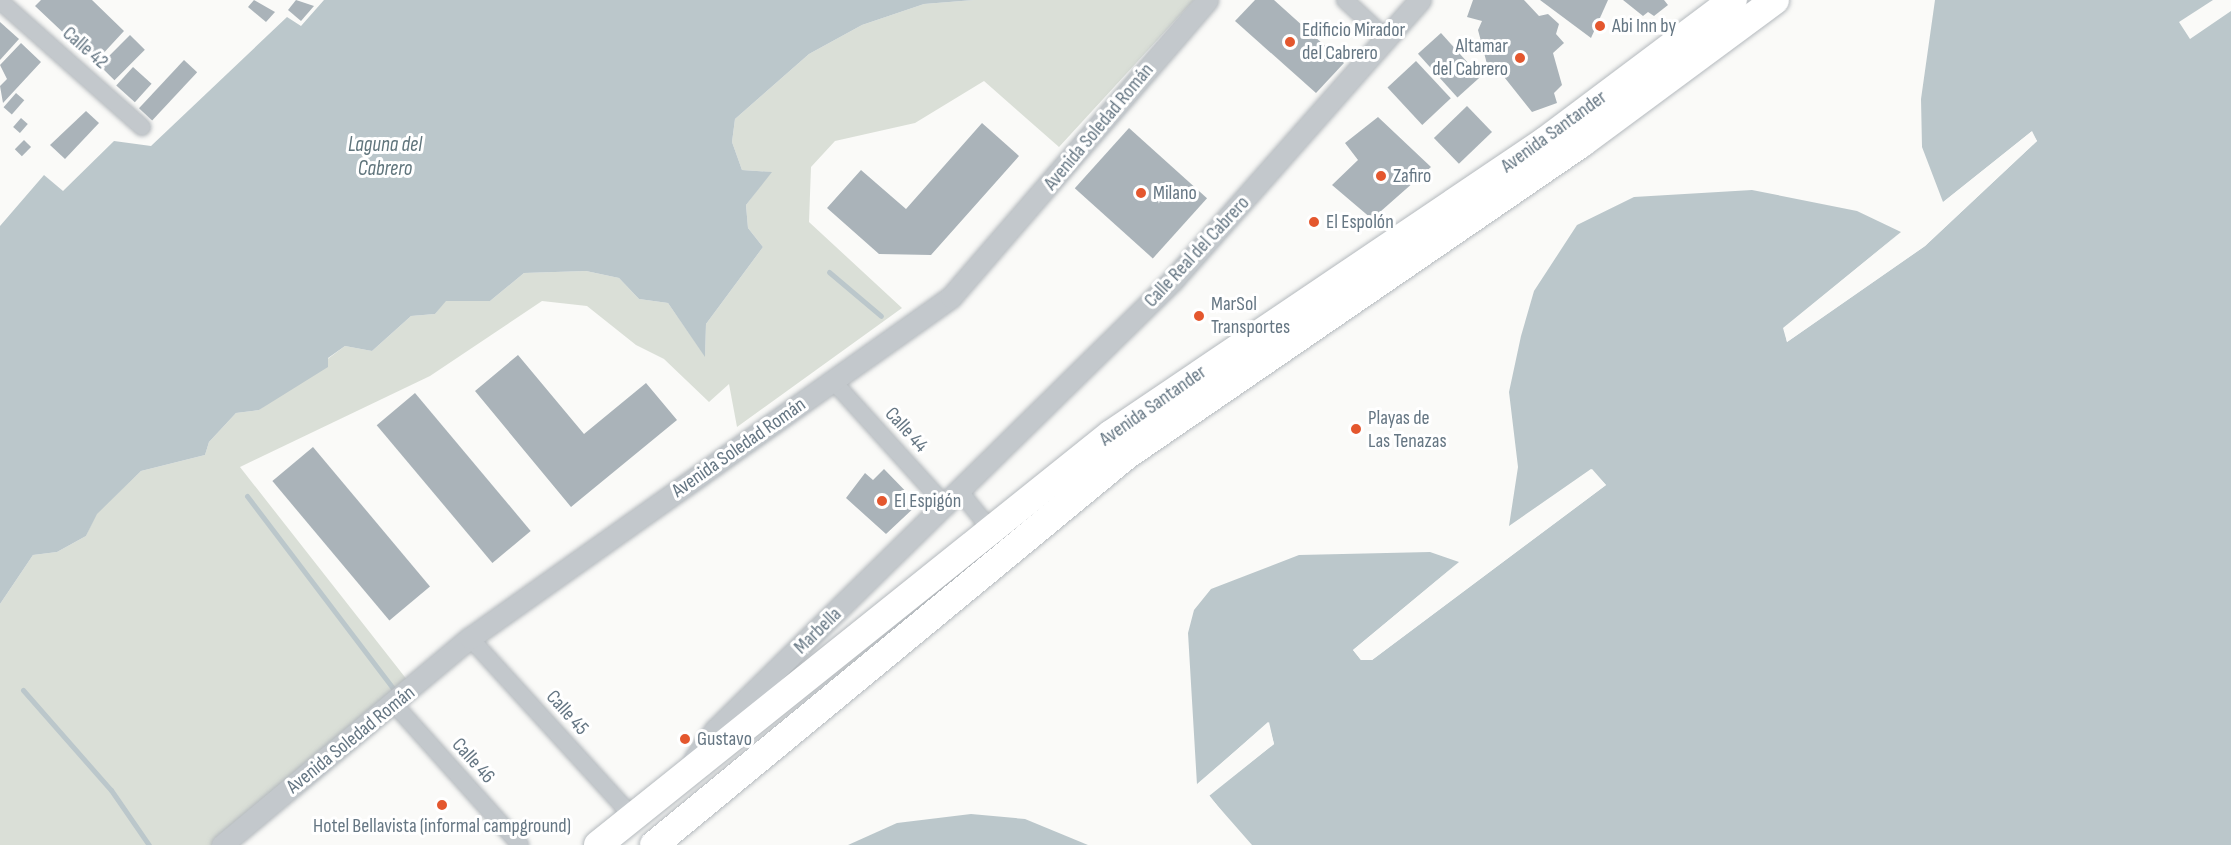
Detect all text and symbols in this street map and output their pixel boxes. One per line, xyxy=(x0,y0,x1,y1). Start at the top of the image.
place label: Abi Inn by xyxy=(1612,14,1676,38)
place label: Edificio Mirador del Cabrero xyxy=(1302,19,1405,66)
marker: Abi Inn by xyxy=(1593,19,1607,33)
street label: Calle 42 xyxy=(57,22,113,74)
place label: Altamar del Cabrero xyxy=(1432,34,1508,81)
marker: Edificio Mirador del Cabrero xyxy=(1283,35,1297,49)
marker: Altamar del Cabrero xyxy=(1513,51,1527,65)
street label: Avenida Soledad Román xyxy=(1039,59,1159,195)
street label: Avenida Santander xyxy=(1496,86,1612,178)
water label: Laguna del Cabrero xyxy=(348,132,422,182)
place label: Zafiro xyxy=(1393,164,1431,188)
marker: Zafiro xyxy=(1374,169,1388,183)
place label: Milano xyxy=(1153,181,1197,205)
marker: Milano xyxy=(1134,186,1148,200)
street label: Calle Real del Cabrero xyxy=(1139,191,1255,313)
place label: El Espolón xyxy=(1326,210,1394,234)
marker: El Espolón xyxy=(1307,215,1321,229)
place label: MarSol Transportes xyxy=(1211,292,1290,339)
marker: MarSol Transportes xyxy=(1192,309,1206,323)
street label: Avenida Santander xyxy=(1095,360,1211,452)
street label: Avenida Soledad Román xyxy=(667,393,811,503)
street label: Calle 44 xyxy=(880,402,932,458)
place label: Playas de Las Tenazas xyxy=(1368,406,1447,453)
marker: Playas de Las Tenazas xyxy=(1349,422,1363,436)
place label: El Espigón xyxy=(894,489,961,513)
marker: El Espigón xyxy=(875,494,889,508)
street label: Marbella xyxy=(789,603,847,659)
street label: Avenida Soledad Román xyxy=(282,681,420,799)
street label: Calle 45 xyxy=(541,686,593,740)
place label: Gustavo xyxy=(697,727,752,751)
marker: Gustavo xyxy=(678,732,692,746)
street label: Calle 46 xyxy=(446,733,500,789)
marker: Hotel Bellavista (informal campground) xyxy=(435,798,449,812)
place label: Hotel Bellavista (informal campground) xyxy=(313,814,571,838)

